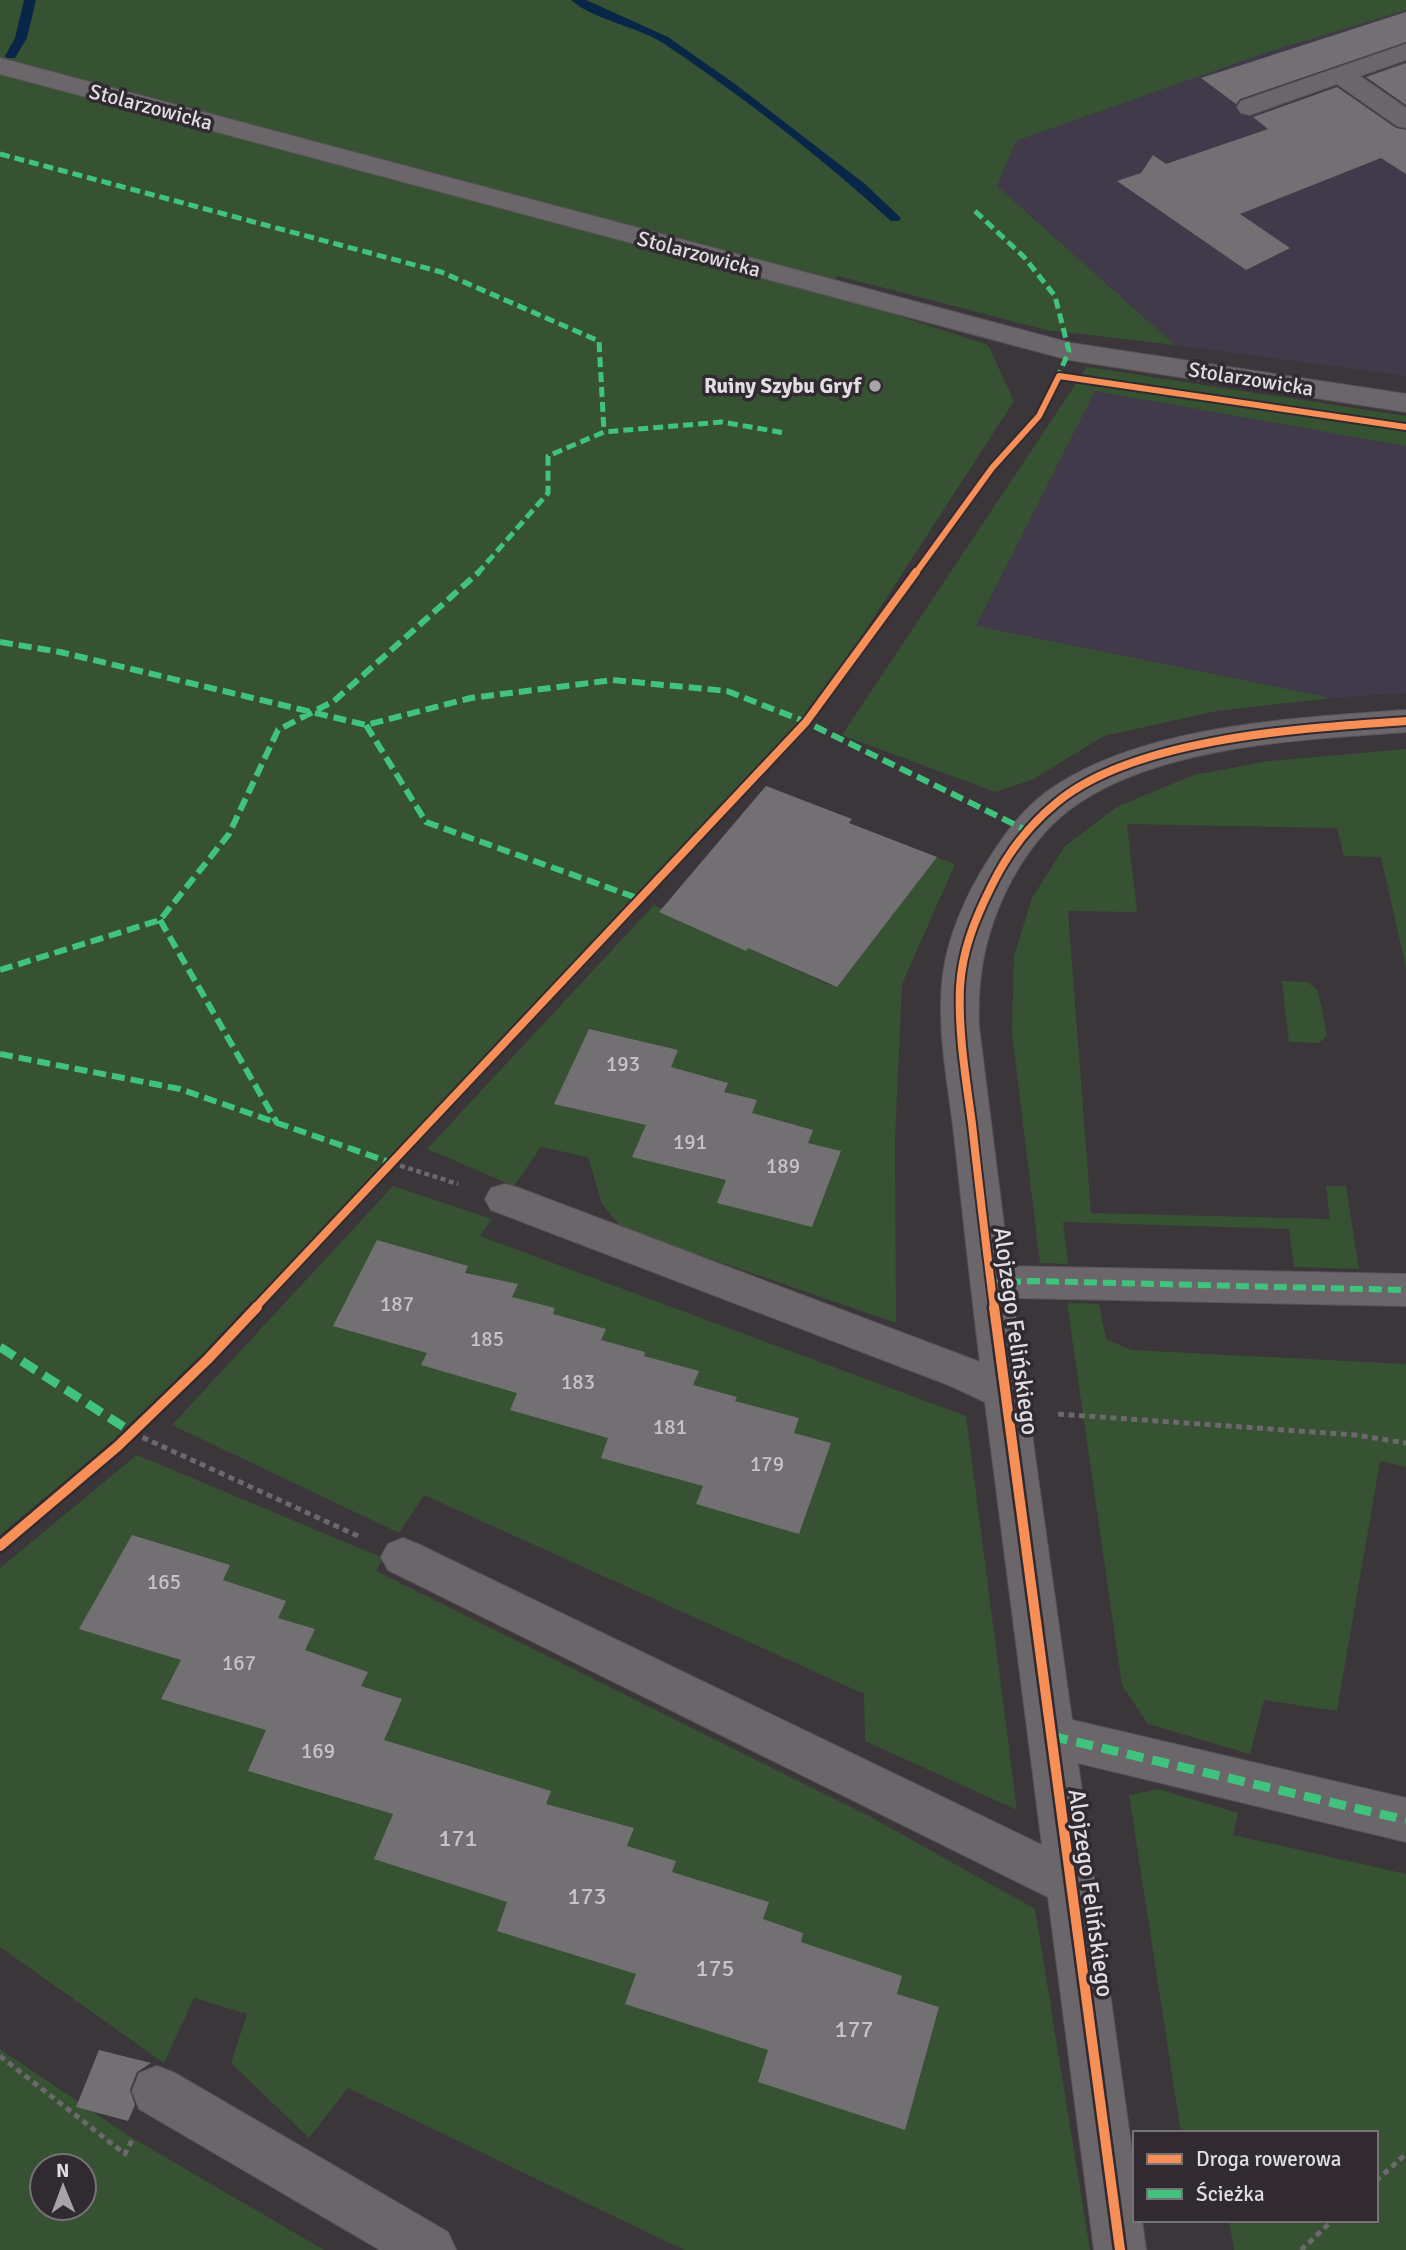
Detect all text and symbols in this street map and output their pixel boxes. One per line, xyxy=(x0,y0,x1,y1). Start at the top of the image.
street label: Stolarzowicka xyxy=(87,78,215,136)
street label: Stolarzowicka xyxy=(635,225,763,283)
street label: Stolarzowicka xyxy=(1187,356,1315,402)
place label: Ruiny Szybu Gryf xyxy=(704,373,862,399)
marker: Ruiny Szybu Gryf xyxy=(867,378,883,394)
house number: 193 xyxy=(606,1051,640,1077)
house number: 191 xyxy=(673,1129,707,1155)
house number: 189 xyxy=(766,1153,800,1179)
street label: Alojzego Felińskiego xyxy=(987,1225,1045,1437)
house number: 187 xyxy=(380,1291,414,1317)
house number: 185 xyxy=(470,1326,504,1352)
house number: 183 xyxy=(561,1369,595,1395)
house number: 181 xyxy=(653,1414,687,1440)
house number: 179 xyxy=(750,1451,784,1477)
house number: 165 xyxy=(147,1569,181,1595)
house number: 167 xyxy=(222,1650,256,1676)
house number: 169 xyxy=(301,1738,335,1764)
street label: Alojzego Felińskiego xyxy=(1062,1787,1120,1999)
house number: 171 xyxy=(439,1823,477,1853)
house number: 173 xyxy=(568,1881,606,1911)
house number: 175 xyxy=(696,1953,734,1983)
house number: 177 xyxy=(835,2014,873,2044)
legend xyxy=(1133,2131,1378,2222)
text: Droga rowerowa xyxy=(1196,2146,1341,2172)
north arrow xyxy=(28,2152,98,2222)
text: N xyxy=(56,2159,70,2183)
text: Ścieżka xyxy=(1196,2181,1265,2207)

